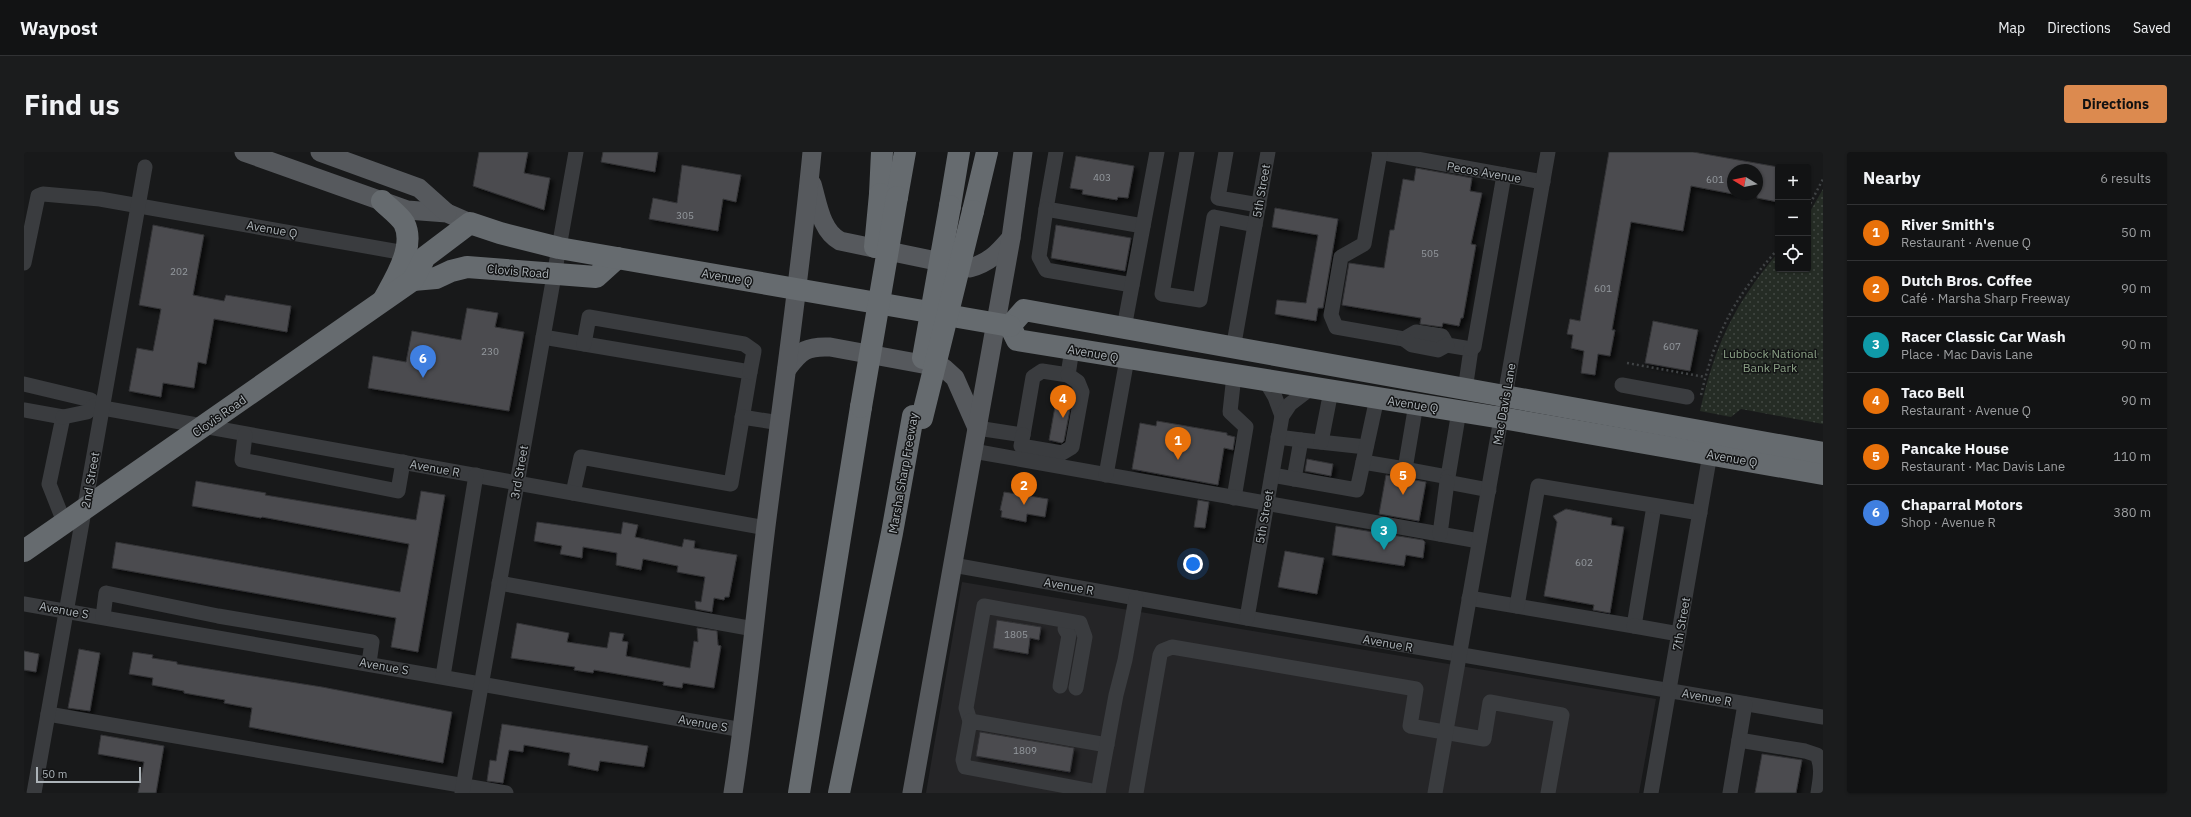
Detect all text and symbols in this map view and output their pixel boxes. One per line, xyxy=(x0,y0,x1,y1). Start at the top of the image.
text: Waypost xyxy=(20,16,98,40)
text: Map xyxy=(1998,19,2025,37)
text: Directions xyxy=(2047,19,2111,37)
text: Saved xyxy=(2133,19,2171,37)
button: Directions xyxy=(2064,85,2167,123)
text: Find us xyxy=(24,86,120,123)
street label: Pecos Avenue xyxy=(1446,158,1523,186)
street label: 5th Street xyxy=(1249,163,1273,219)
north arrow xyxy=(1727,164,1763,200)
map controls xyxy=(1775,164,1811,272)
button: + xyxy=(1775,164,1811,200)
text: Nearby xyxy=(1863,167,1921,189)
text: 6 results xyxy=(2100,170,2151,187)
house number: 403 xyxy=(1093,171,1111,184)
house number: 601 xyxy=(1706,173,1724,186)
button: − xyxy=(1775,200,1811,236)
house number: 305 xyxy=(676,209,694,222)
text: River Smith's xyxy=(1901,215,1994,234)
street label: Avenue Q xyxy=(245,217,299,241)
text: 1 xyxy=(1872,224,1880,241)
text: 50 m xyxy=(2121,224,2151,241)
text: Restaurant · Avenue Q xyxy=(1901,234,2031,251)
button: locate xyxy=(1775,236,1811,272)
house number: 505 xyxy=(1421,247,1439,260)
street label: Clovis Road xyxy=(486,261,550,281)
house number: 202 xyxy=(170,265,188,278)
street label: Avenue Q xyxy=(700,265,754,289)
text: Dutch Bros. Coffee xyxy=(1901,271,2032,290)
text: 2 xyxy=(1872,280,1880,297)
text: 90 m xyxy=(2121,280,2151,297)
house number: 601 xyxy=(1594,282,1612,295)
text: Café · Marsha Sharp Freeway xyxy=(1901,290,2070,307)
text: Racer Classic Car Wash xyxy=(1901,327,2066,346)
text: 3 xyxy=(1872,336,1880,353)
text: 90 m xyxy=(2121,336,2151,353)
house number: 607 xyxy=(1663,340,1681,353)
street label: Avenue Q xyxy=(1066,341,1120,365)
pin: 6 xyxy=(410,345,436,378)
house number: 230 xyxy=(481,345,499,358)
park label: Lubbock National Bank Park xyxy=(1723,346,1817,375)
text: Place · Mac Davis Lane xyxy=(1901,346,2033,363)
street label: Mac Davis Lane xyxy=(1489,362,1519,446)
text: Taco Bell xyxy=(1901,383,1964,402)
pin: 4 xyxy=(1050,385,1076,418)
street label: Clovis Road xyxy=(189,392,249,440)
text: 4 xyxy=(1872,392,1880,409)
text: 90 m xyxy=(2121,392,2151,409)
street label: Avenue Q xyxy=(1386,393,1440,415)
text: Restaurant · Avenue Q xyxy=(1901,402,2031,419)
street label: Marsha Sharp Freeway xyxy=(885,412,921,534)
pin: 1 xyxy=(1165,427,1191,460)
text: Pancake House xyxy=(1901,439,2009,458)
street label: 3rd Street xyxy=(507,444,531,500)
street label: Avenue Q xyxy=(1705,446,1759,470)
text: 5 xyxy=(1872,448,1880,465)
text: 110 m xyxy=(2113,448,2151,465)
street label: 2nd Street xyxy=(78,451,102,509)
street label: Avenue R xyxy=(409,456,462,480)
text: Restaurant · Mac Davis Lane xyxy=(1901,458,2065,475)
pin: 5 xyxy=(1390,462,1416,495)
pin: 2 xyxy=(1011,472,1037,505)
street label: 5th Street xyxy=(1252,489,1276,545)
text: Chaparral Motors xyxy=(1901,495,2023,514)
text: 6 xyxy=(1872,504,1880,521)
text: 380 m xyxy=(2113,504,2151,521)
text: Shop · Avenue R xyxy=(1901,514,1996,531)
pin: 3 xyxy=(1371,517,1397,550)
your location xyxy=(1183,554,1203,574)
house number: 602 xyxy=(1575,556,1593,569)
street label: Avenue R xyxy=(1043,574,1096,598)
street label: 7th Street xyxy=(1669,596,1693,652)
street label: Avenue S xyxy=(38,598,90,622)
house number: 1805 xyxy=(1004,628,1028,641)
street label: Avenue R xyxy=(1362,631,1415,655)
street label: Avenue S xyxy=(358,654,410,678)
street label: Avenue R xyxy=(1681,685,1734,709)
street label: Avenue S xyxy=(677,711,729,735)
house number: 1809 xyxy=(1013,744,1037,757)
scale bar xyxy=(36,765,141,784)
text: 50 m xyxy=(42,767,67,781)

